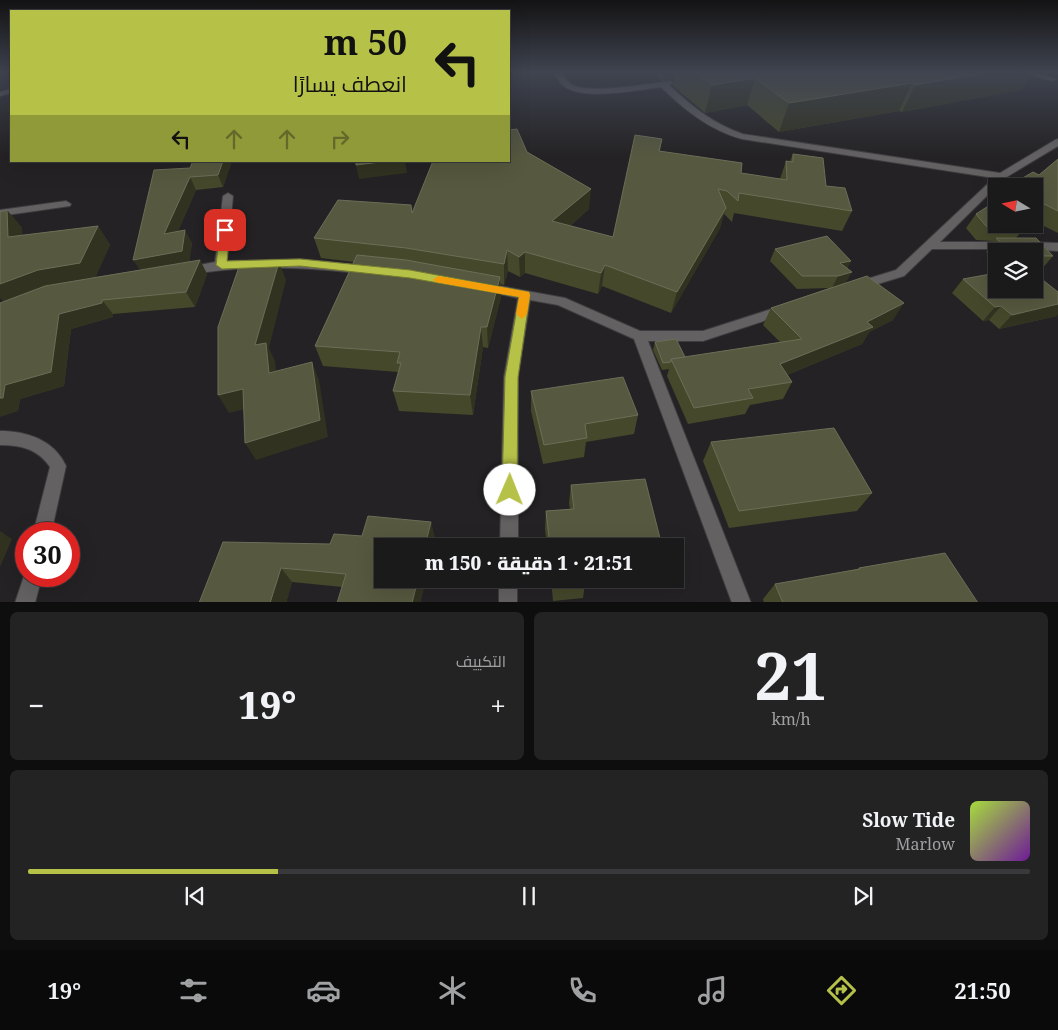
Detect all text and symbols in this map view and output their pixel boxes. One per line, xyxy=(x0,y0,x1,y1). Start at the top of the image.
text: 50 m xyxy=(324,18,407,65)
icon: left xyxy=(425,30,490,95)
text: انعطف يسارًا xyxy=(293,68,407,98)
icon: left xyxy=(167,125,195,153)
icon: ahead xyxy=(220,125,248,153)
icon: ahead xyxy=(273,125,301,153)
icon: right xyxy=(326,125,354,153)
north arrow xyxy=(988,178,1042,232)
map controls xyxy=(988,178,1043,298)
pin xyxy=(204,209,246,251)
icon: arrive xyxy=(211,216,239,244)
button: layers xyxy=(988,243,1043,298)
position arrow xyxy=(483,463,535,515)
speed limit sign: 30 xyxy=(15,522,80,587)
text: 21:51 · 1 دقيقة · 150 m xyxy=(425,550,633,576)
text: 21 xyxy=(754,631,828,719)
text: التكييف xyxy=(456,650,506,672)
text: 19° xyxy=(238,678,296,730)
text: − xyxy=(28,686,44,724)
text: + xyxy=(490,686,506,724)
text: km/h xyxy=(771,708,811,730)
text: Slow Tide xyxy=(862,807,955,833)
text: Marlow xyxy=(895,833,955,855)
icon: previous xyxy=(181,882,209,910)
icon: pause xyxy=(515,882,543,910)
icon: next xyxy=(849,882,877,910)
icon: filters xyxy=(176,973,211,1008)
icon: car xyxy=(306,973,341,1008)
icon: climate xyxy=(435,973,470,1008)
icon: phone xyxy=(565,973,600,1008)
icon: music xyxy=(695,973,730,1008)
icon: directions xyxy=(824,973,859,1008)
text: 19° xyxy=(47,975,81,1005)
text: 21:50 xyxy=(954,975,1011,1005)

